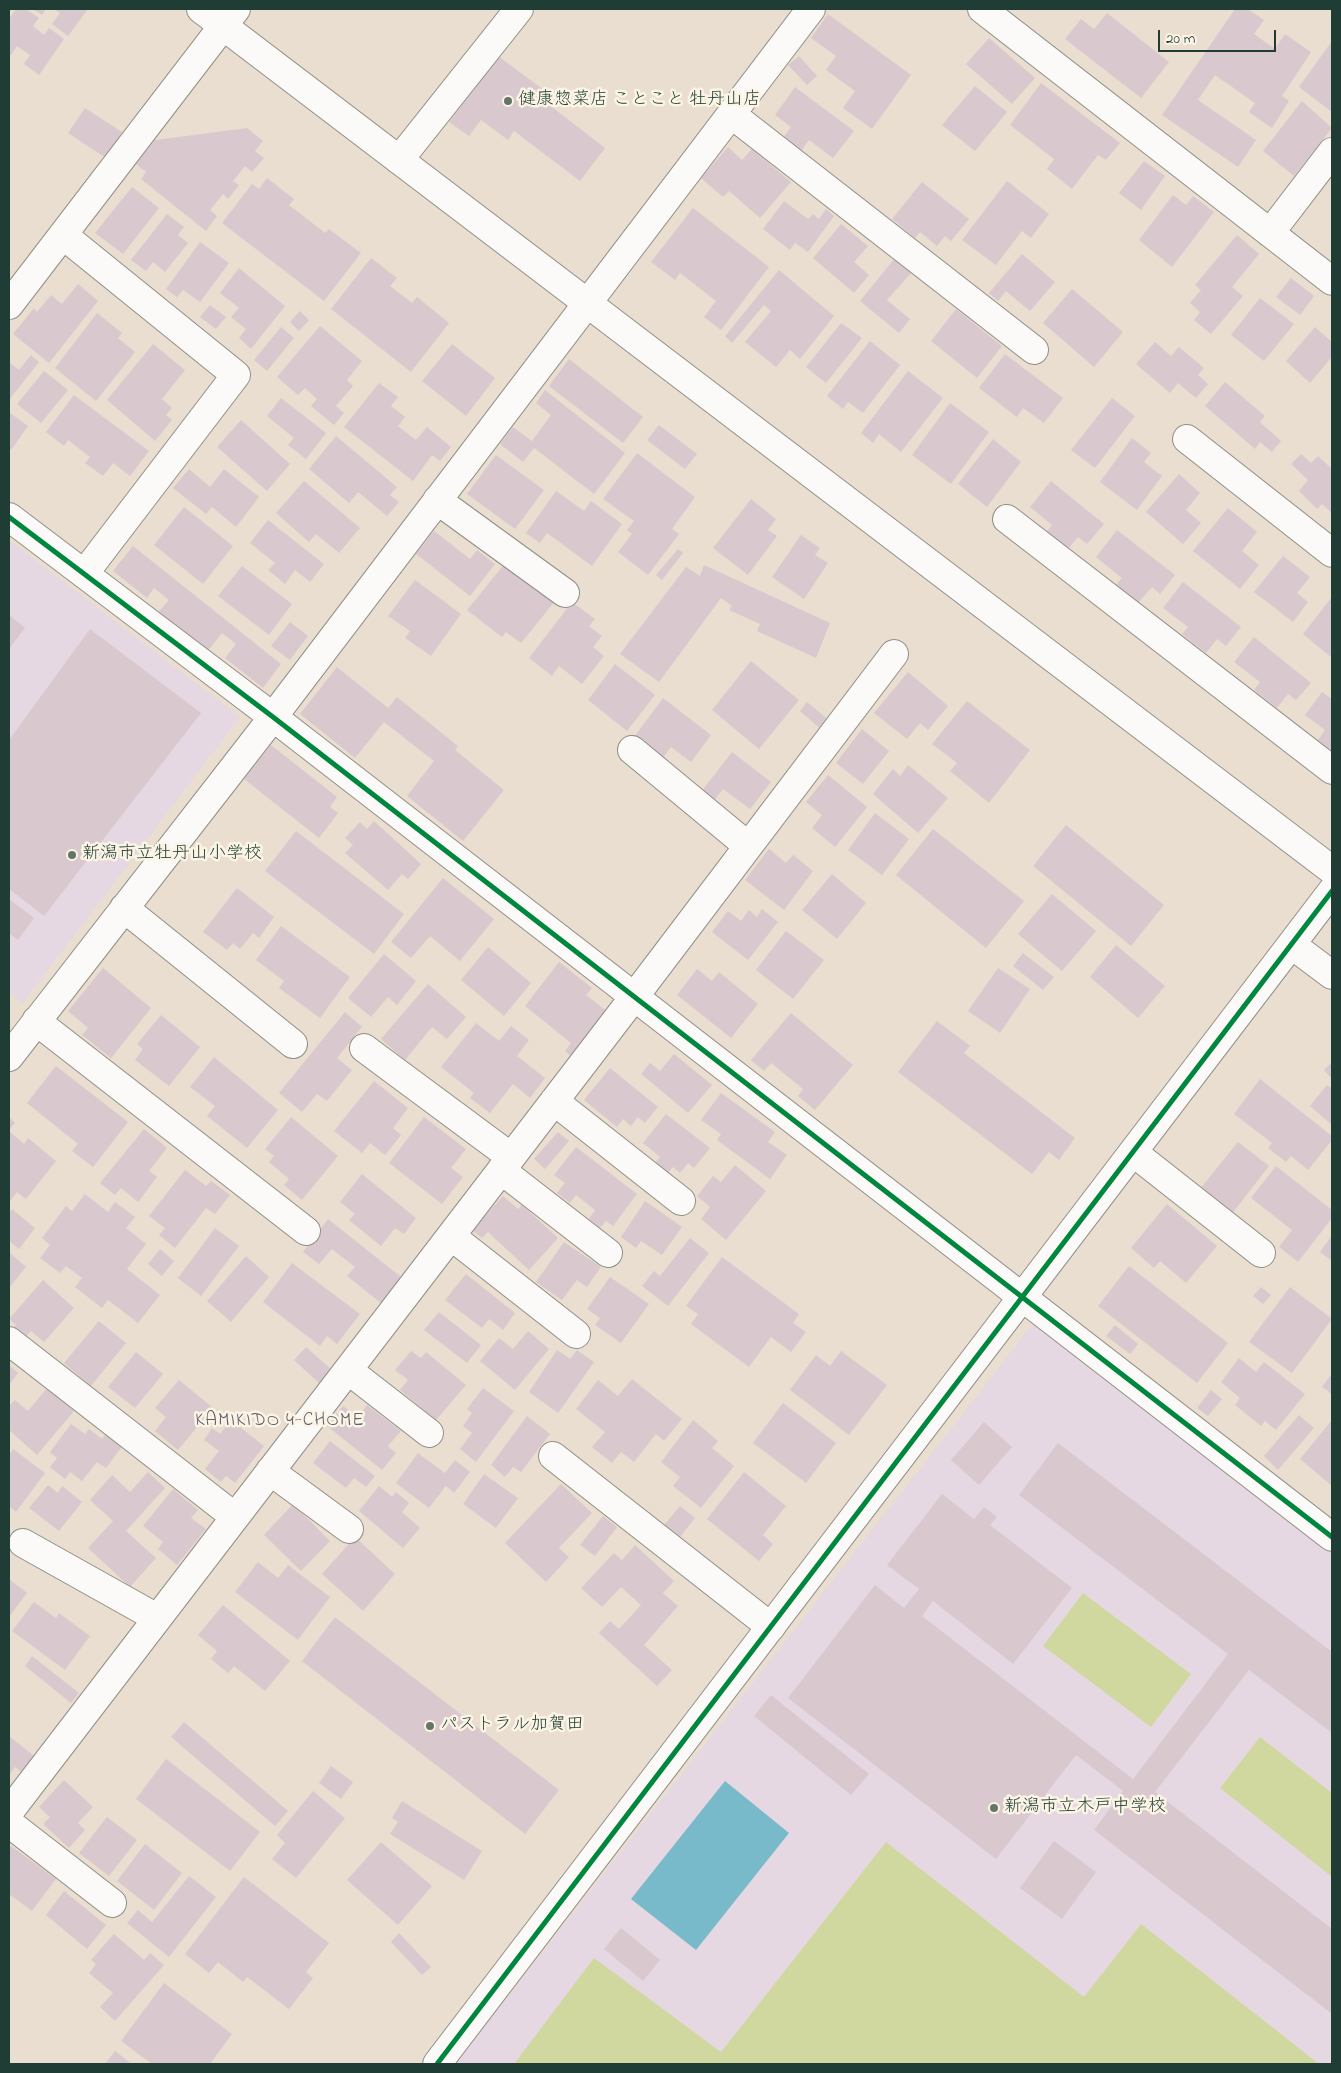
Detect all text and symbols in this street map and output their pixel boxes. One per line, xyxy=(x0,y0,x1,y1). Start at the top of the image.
scale bar xyxy=(1161,20,1278,52)
text: 20 m xyxy=(1166,28,1195,50)
place label: 健康惣菜店 ことこと 牡丹山店 xyxy=(518,90,761,112)
marker: 健康惣菜店 ことこと 牡丹山店 xyxy=(502,95,514,107)
place label: 新潟市立牡丹山小学校 xyxy=(82,844,262,866)
marker: 新潟市立牡丹山小学校 xyxy=(66,849,78,861)
district label: KAMIKIDO 4-CHOME xyxy=(193,1411,367,1433)
place label: パストラル加賀田 xyxy=(440,1715,584,1737)
marker: パストラル加賀田 xyxy=(424,1720,436,1732)
place label: 新潟市立木戸中学校 xyxy=(1004,1797,1166,1819)
marker: 新潟市立木戸中学校 xyxy=(988,1802,1000,1814)

